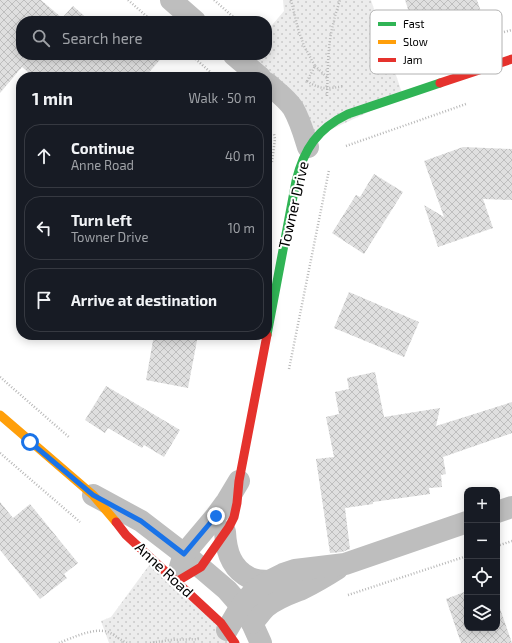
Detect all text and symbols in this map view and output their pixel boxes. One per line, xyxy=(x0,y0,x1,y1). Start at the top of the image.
legend xyxy=(370,10,502,74)
search box xyxy=(16,16,272,60)
text: Fast xyxy=(403,17,425,30)
icon: search xyxy=(30,27,52,49)
text: Search here xyxy=(62,29,143,47)
text: Slow xyxy=(403,35,428,48)
text: Jam xyxy=(403,53,422,66)
text: 1 min xyxy=(32,88,73,108)
text: Walk · 50 m xyxy=(188,90,256,106)
text: Continue xyxy=(71,139,134,157)
icon: ahead xyxy=(33,145,55,167)
text: 40 m xyxy=(225,148,255,164)
text: Anne Road xyxy=(71,157,134,173)
street label: Towner Drive xyxy=(274,159,312,250)
text: Turn left xyxy=(71,211,132,229)
icon: left xyxy=(33,217,55,239)
text: 10 m xyxy=(228,220,255,236)
text: Towner Drive xyxy=(71,229,148,245)
icon: arrive xyxy=(33,289,55,311)
text: Arrive at destination xyxy=(71,291,217,309)
route start xyxy=(21,433,39,451)
map controls xyxy=(464,487,500,631)
button: + xyxy=(464,487,500,523)
route end xyxy=(207,507,225,525)
button: − xyxy=(464,523,500,559)
street label: Anne Road xyxy=(132,538,197,601)
button: locate xyxy=(464,559,500,595)
button: layers xyxy=(464,595,500,631)

